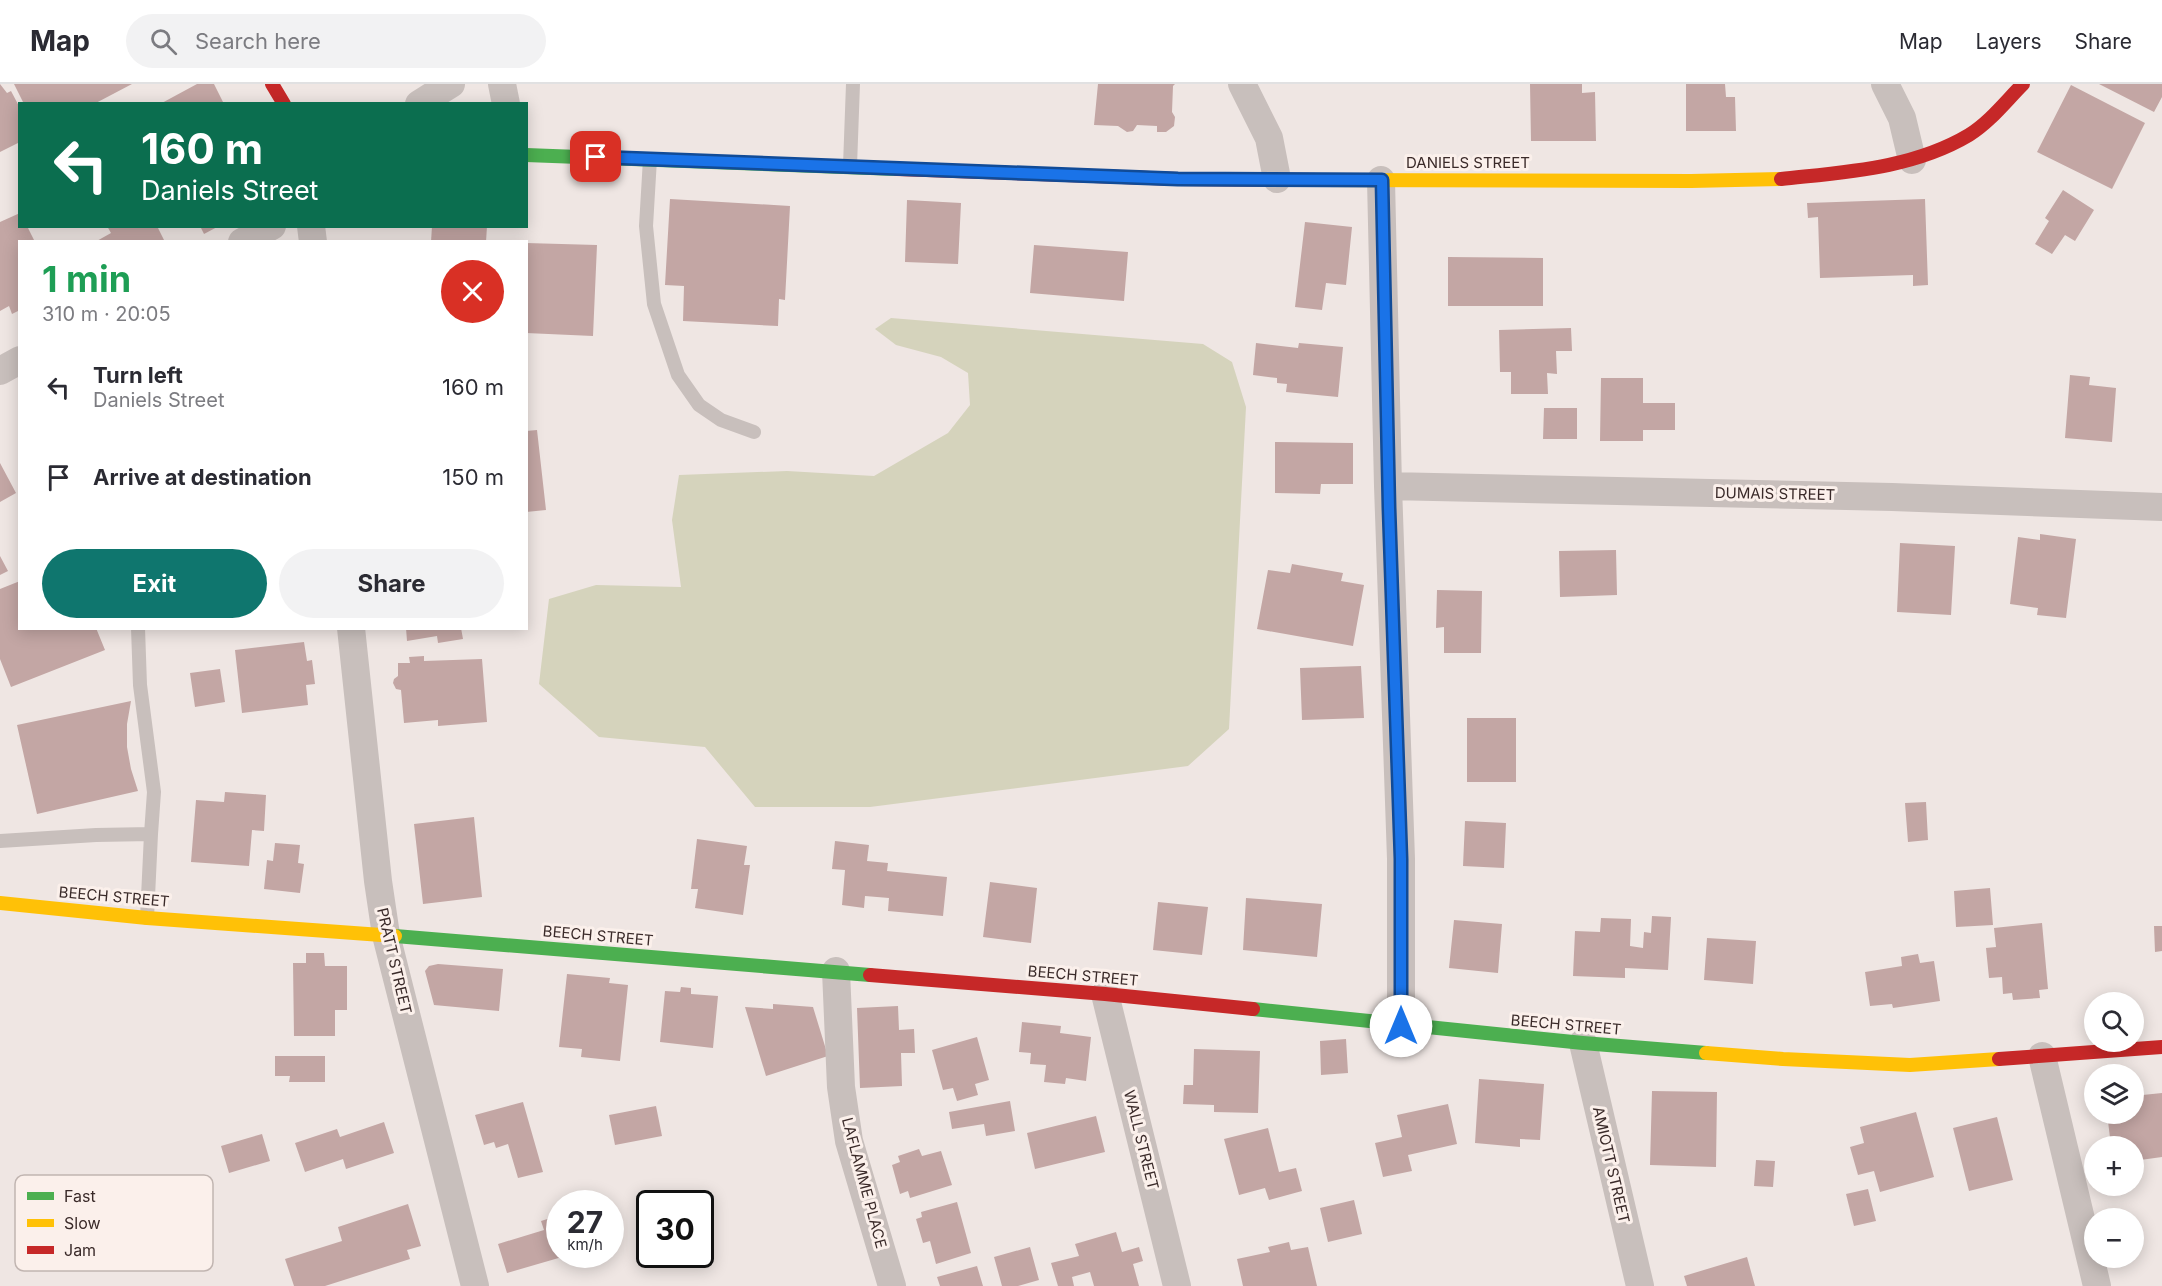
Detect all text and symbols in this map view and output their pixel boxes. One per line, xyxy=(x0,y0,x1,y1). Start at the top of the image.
search box xyxy=(126,14,546,68)
text: Map xyxy=(30,24,90,58)
icon: search xyxy=(147,25,180,58)
text: Search here xyxy=(195,28,321,54)
text: Map xyxy=(1899,29,1943,54)
text: Layers xyxy=(1976,29,2042,54)
text: Share xyxy=(2075,29,2132,54)
text: 160 m xyxy=(141,123,263,174)
icon: left xyxy=(42,126,120,204)
pin xyxy=(570,131,621,182)
icon: arrive xyxy=(579,140,612,173)
street label: DANIELS STREET xyxy=(1406,153,1530,172)
text: Daniels Street xyxy=(141,174,318,207)
text: 1 min xyxy=(42,257,131,301)
button: close xyxy=(441,260,504,323)
text: 310 m · 20:05 xyxy=(42,302,171,326)
text: Turn left xyxy=(93,362,183,388)
icon: left xyxy=(42,371,75,404)
text: 160 m xyxy=(442,374,504,400)
text: Daniels Street xyxy=(93,388,224,412)
icon: arrive xyxy=(42,461,75,494)
text: Arrive at destination xyxy=(93,464,312,490)
text: 150 m xyxy=(442,464,504,490)
street label: DUMAIS STREET xyxy=(1715,483,1835,504)
button: Exit xyxy=(42,549,267,618)
button: Share xyxy=(279,549,504,618)
street label: BEECH STREET xyxy=(58,882,170,911)
street label: PRATT STREET xyxy=(373,906,416,1016)
street label: BEECH STREET xyxy=(542,921,654,950)
street label: BEECH STREET xyxy=(1027,961,1139,990)
map controls xyxy=(2084,992,2144,1268)
button: search xyxy=(2084,992,2144,1052)
position arrow xyxy=(1369,994,1433,1058)
street label: BEECH STREET xyxy=(1510,1010,1622,1039)
button: layers xyxy=(2084,1064,2144,1124)
street label: WALL STREET xyxy=(1120,1088,1163,1192)
street label: AMIOTT STREET xyxy=(1589,1105,1634,1225)
street label: LAFLAMME PLACE xyxy=(838,1115,891,1250)
button: + xyxy=(2084,1136,2144,1196)
legend xyxy=(15,1175,213,1271)
text: Fast xyxy=(64,1186,96,1206)
speed limit sign: 30 xyxy=(636,1190,714,1268)
text: 27 xyxy=(567,1204,603,1240)
button: − xyxy=(2084,1208,2144,1268)
text: Slow xyxy=(64,1213,101,1233)
text: km/h xyxy=(567,1235,603,1254)
text: Jam xyxy=(64,1240,96,1260)

